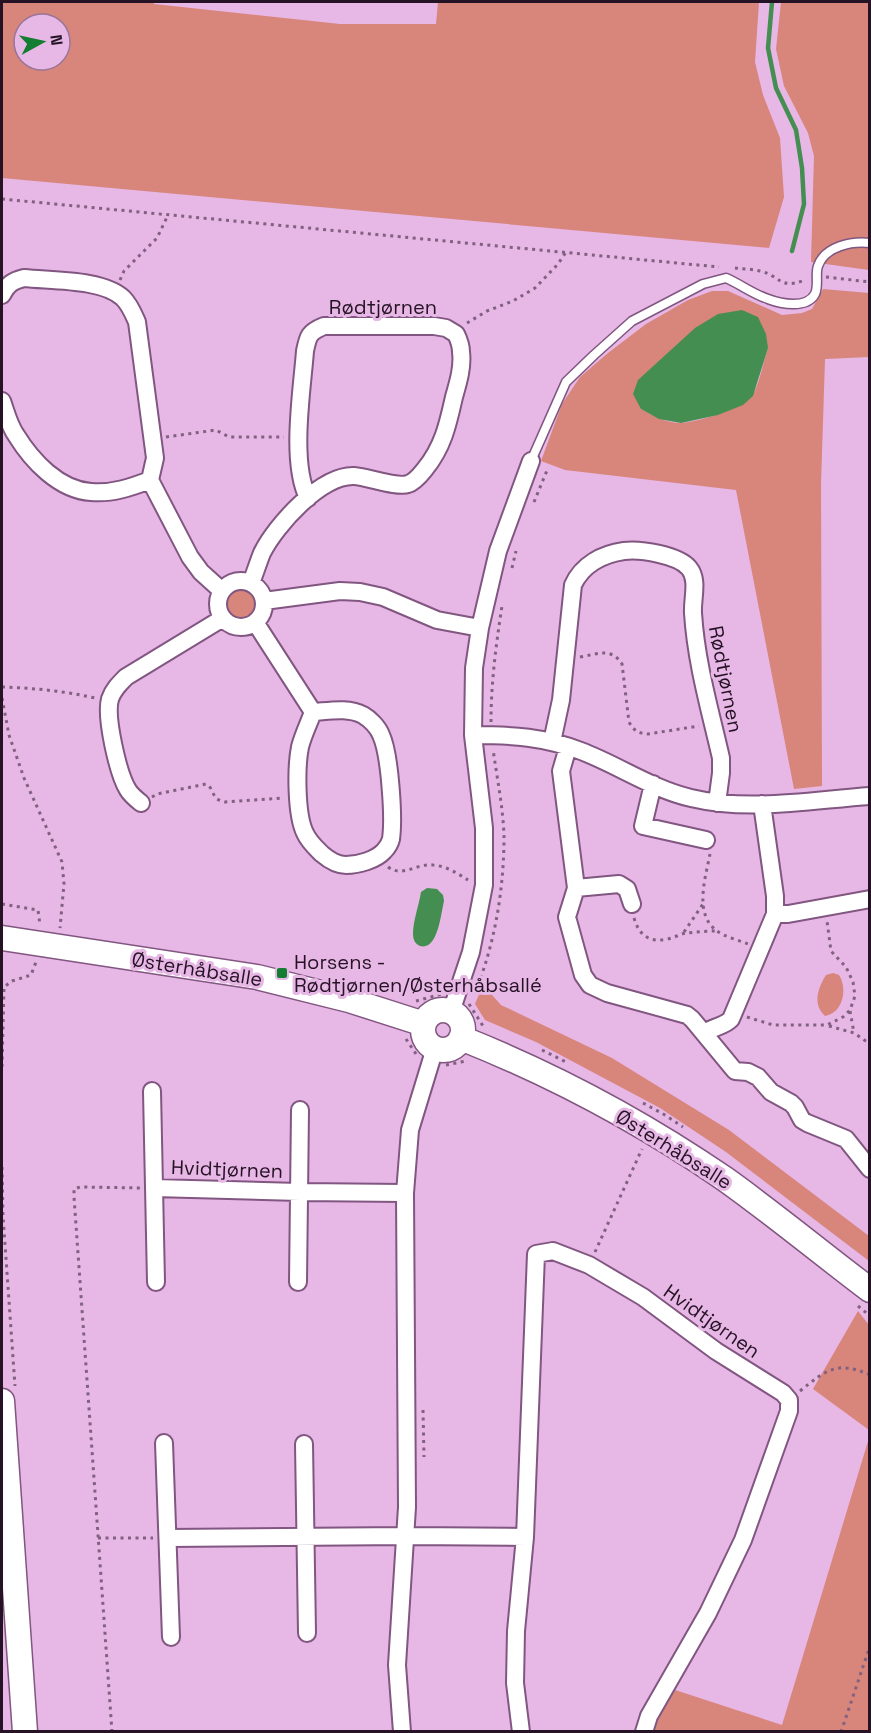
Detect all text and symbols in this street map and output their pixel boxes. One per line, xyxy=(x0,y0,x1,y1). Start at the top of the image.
north arrow xyxy=(12,12,72,72)
text: N xyxy=(45,33,68,47)
street label: Rødtjørnen xyxy=(329,294,437,320)
street label: Rødtjørnen xyxy=(703,623,749,735)
street label: Østerhåbsalle xyxy=(130,946,264,992)
place label: Horsens - Rødtjørnen/Østerhåbsallé xyxy=(294,949,542,998)
marker: Horsens - Rødtjørnen/Østerhåbsallé xyxy=(275,966,289,980)
street label: Østerhåbsalle xyxy=(611,1103,737,1195)
street label: Hvidtjørnen xyxy=(171,1154,283,1184)
street label: Hvidtjørnen xyxy=(659,1278,765,1364)

